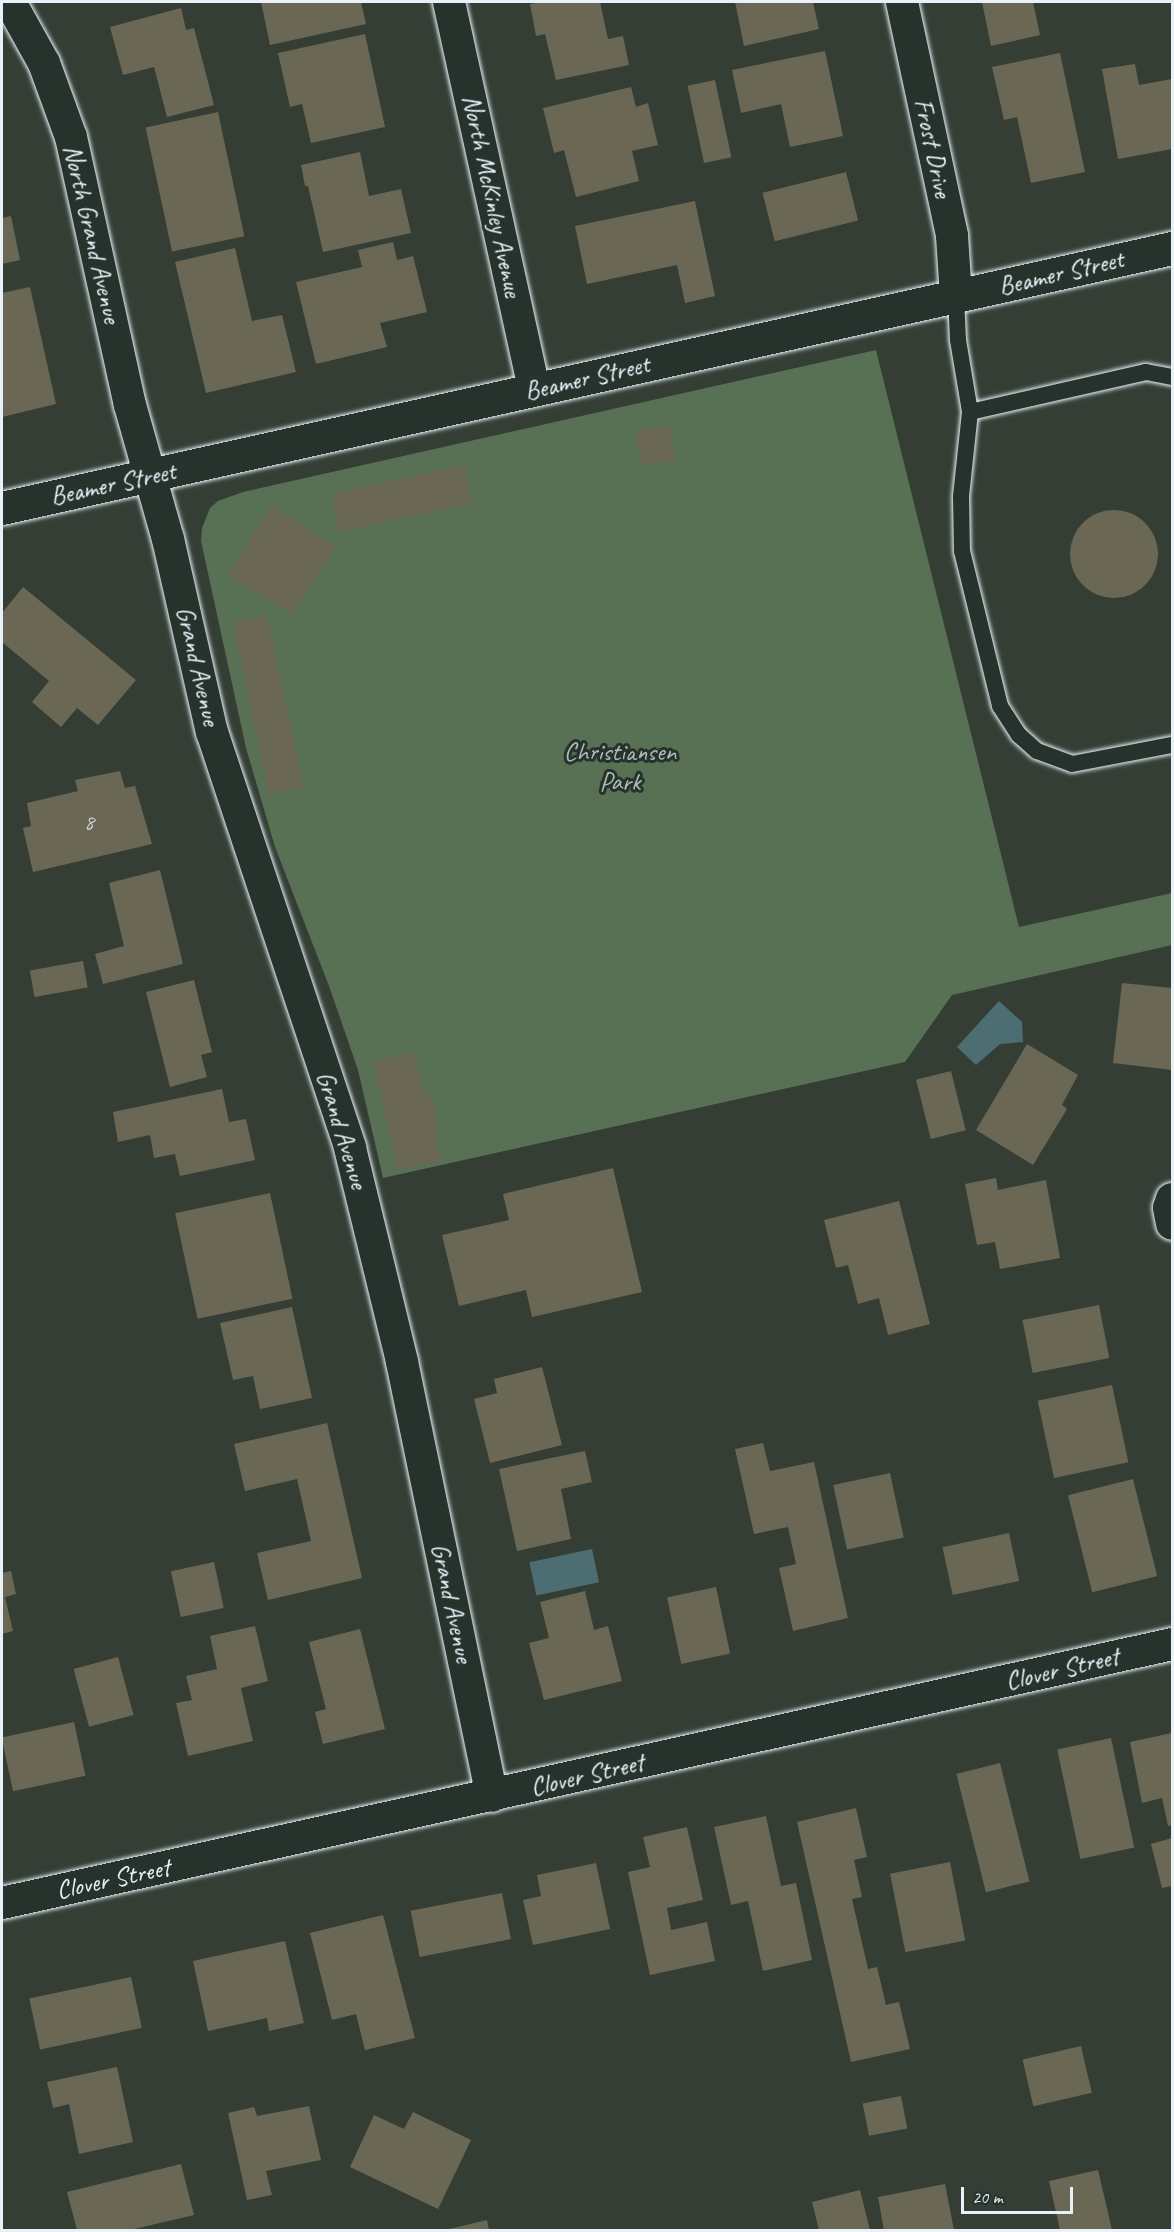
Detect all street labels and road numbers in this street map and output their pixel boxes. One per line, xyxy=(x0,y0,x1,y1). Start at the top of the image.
street label: North McKinley Avenue xyxy=(455,92,529,300)
street label: Frost Drive xyxy=(907,96,959,200)
street label: North Grand Avenue xyxy=(56,142,128,326)
street label: Beamer Street xyxy=(995,243,1127,303)
street label: Beamer Street xyxy=(521,348,653,408)
street label: Beamer Street xyxy=(47,455,179,513)
street label: Grand Avenue xyxy=(169,603,227,729)
street label: Grand Avenue xyxy=(309,1067,375,1193)
street label: Grand Avenue xyxy=(424,1540,480,1666)
street label: Clover Street xyxy=(1002,1641,1122,1697)
street label: Clover Street xyxy=(527,1747,647,1803)
street label: Clover Street xyxy=(53,1852,173,1906)

